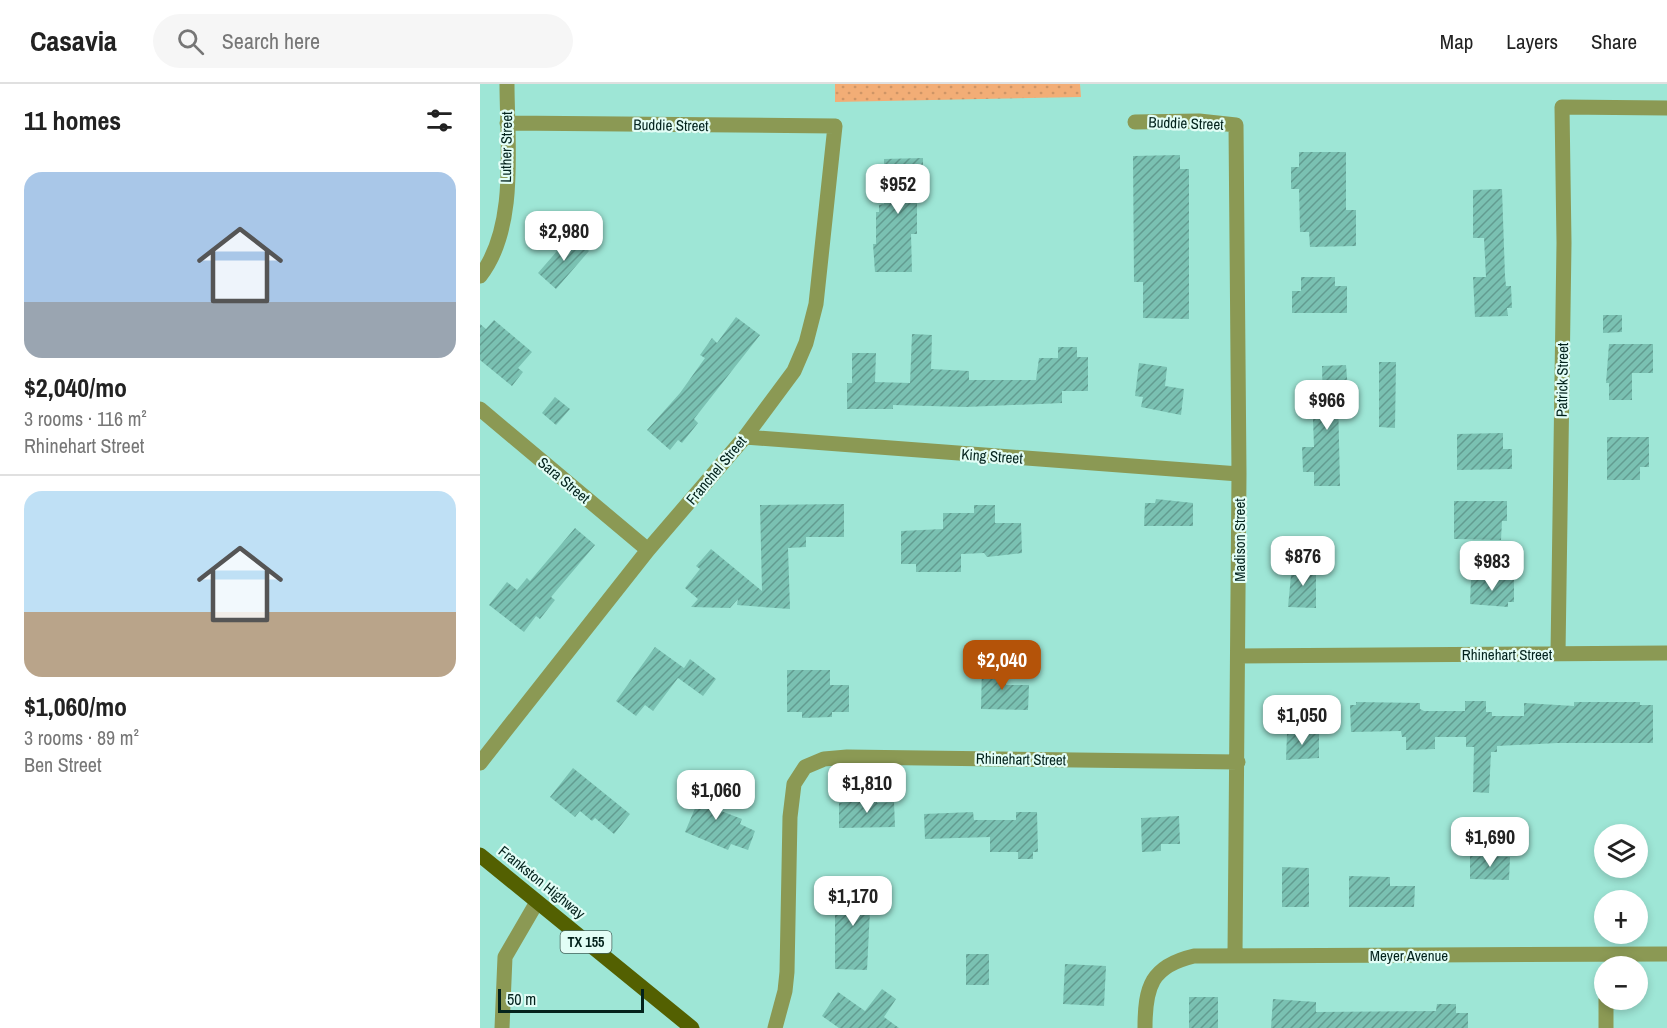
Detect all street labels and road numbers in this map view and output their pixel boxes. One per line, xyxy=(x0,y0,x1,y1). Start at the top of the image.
street label: Luther Street xyxy=(495,111,517,183)
street label: Buddie Street xyxy=(1148,111,1225,135)
street label: Buddie Street xyxy=(633,114,709,136)
street label: Patrick Street xyxy=(1551,342,1573,417)
street label: Franchel Street xyxy=(681,431,751,509)
street label: King Street xyxy=(961,443,1024,469)
street label: Sara Street xyxy=(533,452,595,508)
street label: Madison Street xyxy=(1229,498,1250,582)
street label: Rhinehart Street xyxy=(1462,644,1553,665)
street label: Rhinehart Street xyxy=(976,748,1067,770)
street label: Frankston Highway xyxy=(494,840,590,924)
road number: TX 155 xyxy=(560,931,612,953)
street label: Meyer Avenue xyxy=(1370,945,1448,966)

